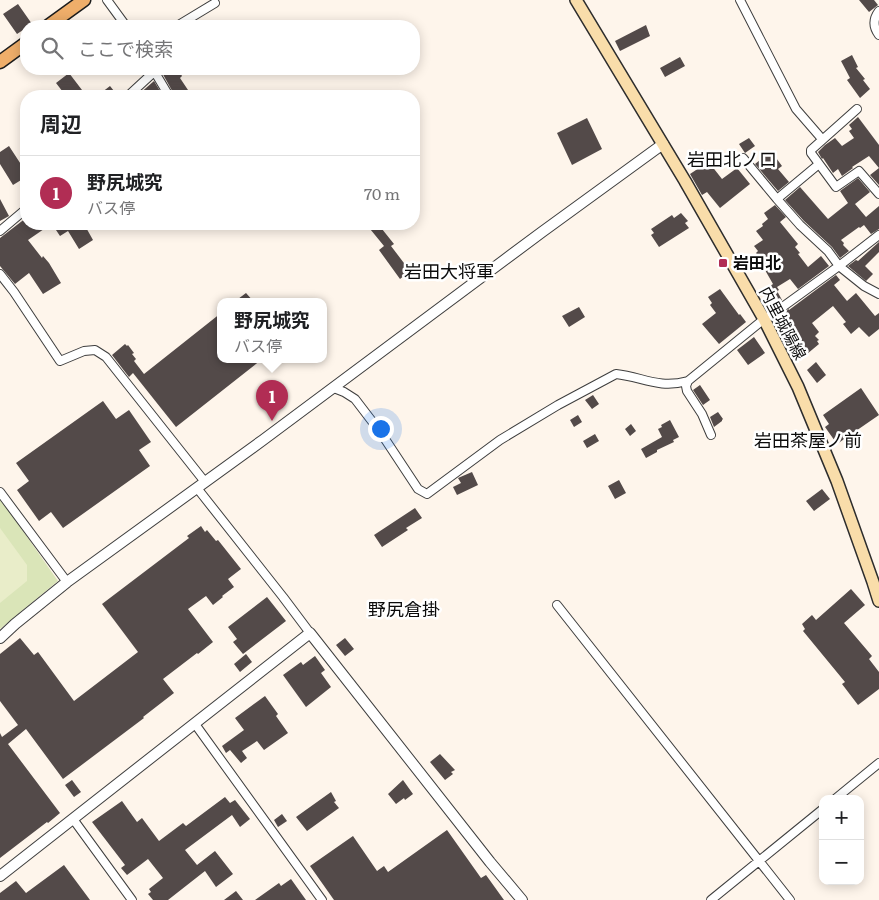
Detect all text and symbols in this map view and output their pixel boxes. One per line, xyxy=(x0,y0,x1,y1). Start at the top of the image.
search box xyxy=(20,20,420,75)
icon: search xyxy=(38,34,66,62)
text: ここで検索 xyxy=(78,34,173,62)
text: 周辺 xyxy=(40,107,82,138)
district label: 岩田北ノ口 xyxy=(687,145,777,172)
text: 野尻城究 xyxy=(87,167,163,195)
text: 1 xyxy=(53,181,59,205)
text: 70 m xyxy=(364,181,400,205)
text: バス停 xyxy=(87,195,135,219)
place label: 岩田北 xyxy=(733,250,781,274)
district label: 岩田大将軍 xyxy=(404,257,494,284)
marker: 岩田北 xyxy=(717,257,729,269)
street label: 内里城陽線 xyxy=(755,282,813,363)
popup xyxy=(217,298,327,363)
text: 野尻城究 xyxy=(234,305,310,333)
text: バス停 xyxy=(234,333,282,357)
pin: 1 xyxy=(256,380,288,421)
your location xyxy=(368,416,394,442)
district label: 岩田茶屋ノ前 xyxy=(754,426,862,453)
district label: 野尻倉掛 xyxy=(368,595,440,622)
map controls xyxy=(819,795,864,885)
button: + xyxy=(819,795,864,840)
button: − xyxy=(819,840,864,885)

